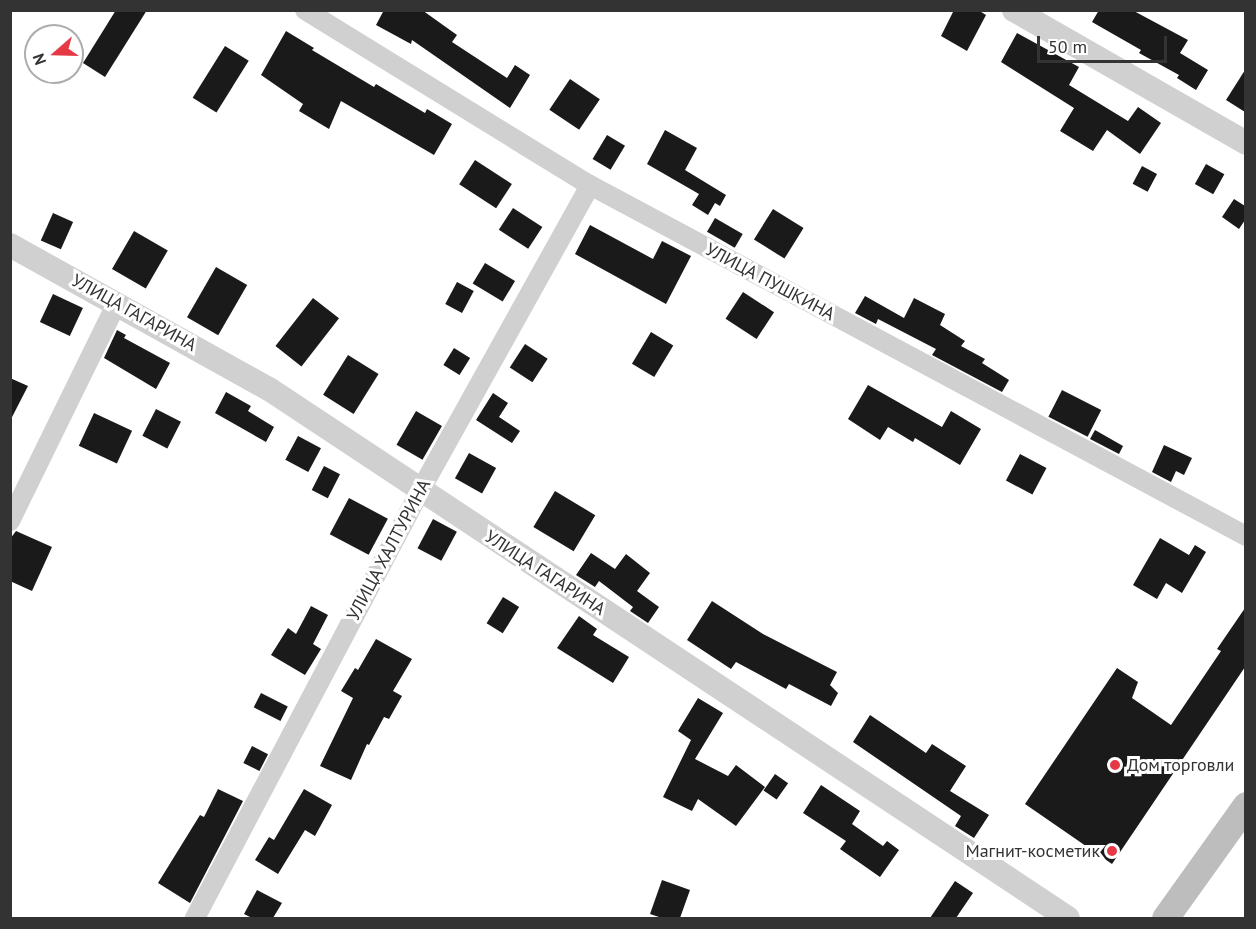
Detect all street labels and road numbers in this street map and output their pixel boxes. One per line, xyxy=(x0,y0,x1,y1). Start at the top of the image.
street label: УЛИЦА ПУШКИНА xyxy=(701,239,839,325)
street label: УЛИЦА ГАГАРИНА xyxy=(68,270,200,356)
street label: УЛИЦА ХАЛТУРИНА xyxy=(342,475,436,625)
street label: УЛИЦА ГАГАРИНА xyxy=(480,526,610,620)

